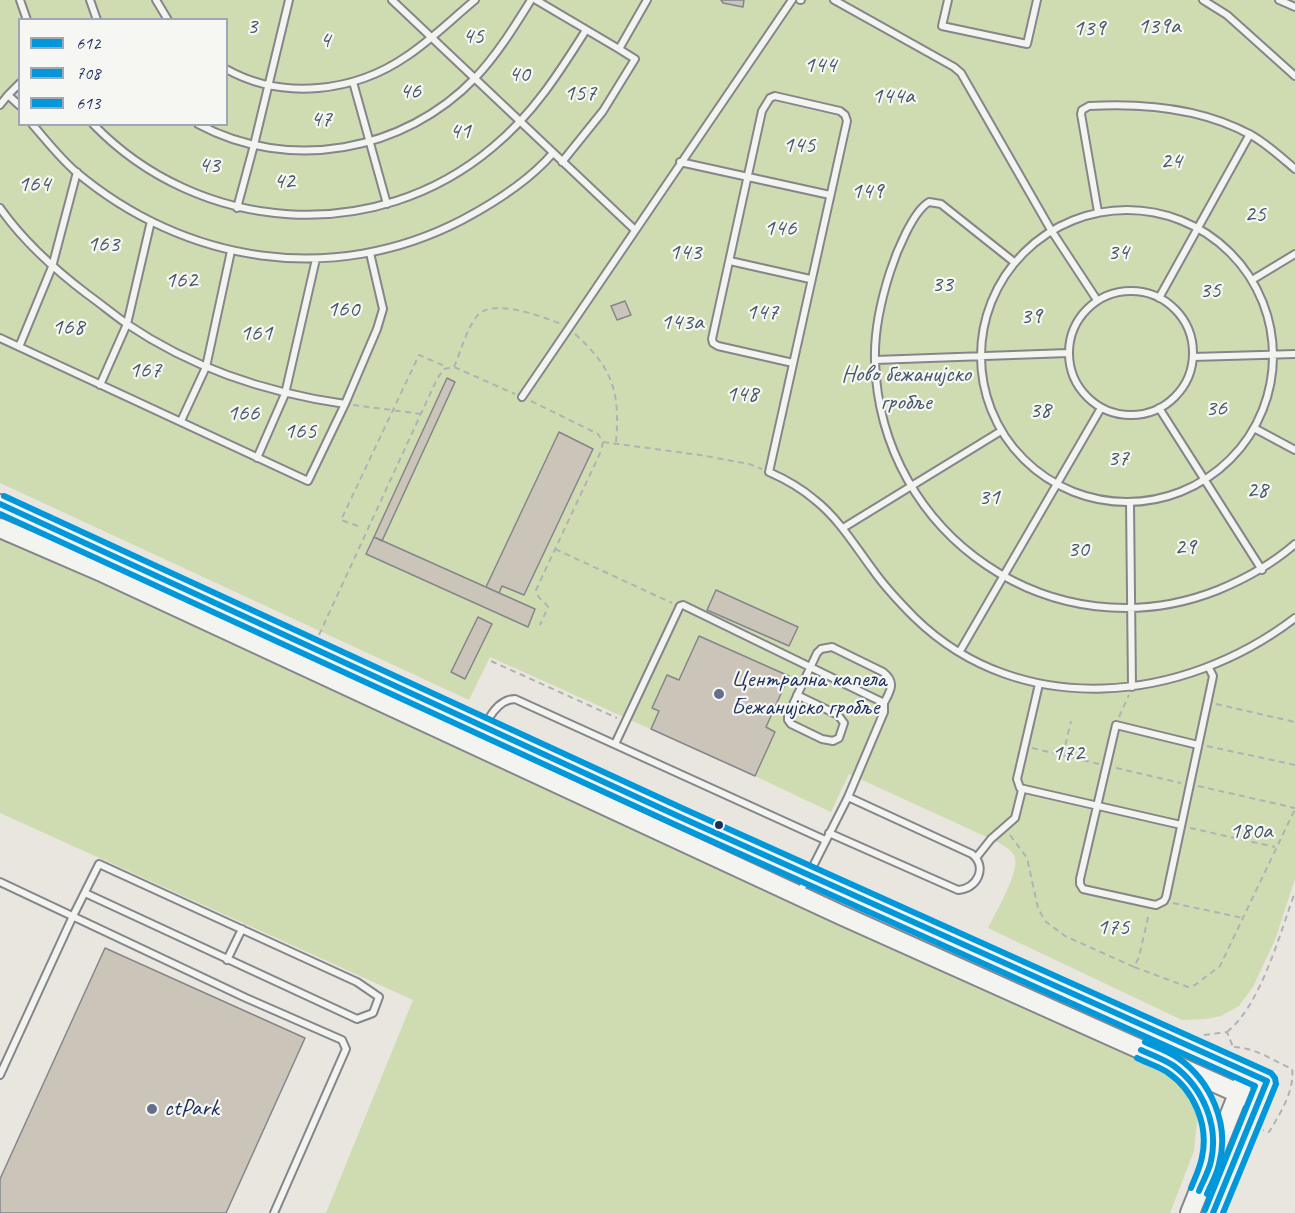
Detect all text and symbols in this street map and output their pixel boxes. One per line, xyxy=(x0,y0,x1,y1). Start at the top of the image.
park label: 3 xyxy=(247,13,257,41)
park label: 139a xyxy=(1138,13,1180,41)
park label: 139 xyxy=(1073,15,1105,43)
legend xyxy=(18,18,228,126)
park label: 45 xyxy=(462,23,484,51)
park label: 4 xyxy=(320,27,330,55)
text: 612 xyxy=(76,32,100,54)
park label: 144 xyxy=(804,52,836,80)
park label: 40 xyxy=(508,61,530,89)
text: 708 xyxy=(76,62,100,84)
park label: 46 xyxy=(399,78,421,106)
park label: 157 xyxy=(564,80,596,108)
park label: 144a xyxy=(872,83,914,111)
text: 613 xyxy=(76,92,100,114)
park label: 47 xyxy=(310,106,332,134)
park label: 41 xyxy=(449,118,471,146)
park label: 145 xyxy=(783,132,815,160)
park label: 24 xyxy=(1160,148,1182,176)
park label: 43 xyxy=(198,152,220,180)
park label: 42 xyxy=(273,168,295,196)
park label: 164 xyxy=(18,171,50,199)
park label: 149 xyxy=(851,178,883,206)
park label: 25 xyxy=(1244,201,1266,229)
park label: 146 xyxy=(764,215,796,243)
park label: 163 xyxy=(87,231,119,259)
park label: 143 xyxy=(669,239,701,267)
park label: 34 xyxy=(1107,239,1129,267)
park label: 162 xyxy=(165,267,197,295)
park label: 33 xyxy=(931,271,953,299)
park label: 35 xyxy=(1199,277,1221,305)
park label: 160 xyxy=(327,296,359,324)
park label: 147 xyxy=(746,299,778,327)
park label: 39 xyxy=(1020,303,1042,331)
park label: 143a xyxy=(661,309,703,337)
park label: 168 xyxy=(52,314,84,342)
park label: 161 xyxy=(240,320,272,348)
park label: 167 xyxy=(129,357,161,385)
park label: Ново бежанијско гробље xyxy=(841,361,971,417)
park label: 148 xyxy=(726,381,758,409)
park label: 36 xyxy=(1205,395,1227,423)
park label: 38 xyxy=(1029,397,1051,425)
park label: 166 xyxy=(227,400,259,428)
park label: 165 xyxy=(284,418,316,446)
park label: 37 xyxy=(1107,445,1129,473)
park label: 28 xyxy=(1246,477,1268,505)
park label: 31 xyxy=(978,484,1000,512)
park label: 29 xyxy=(1174,534,1196,562)
park label: 30 xyxy=(1067,536,1089,564)
place label: Централна капела Бежанијско гробље xyxy=(731,666,886,722)
marker: Централна капела Бежанијско гробље xyxy=(712,687,726,701)
park label: 172 xyxy=(1052,740,1084,768)
park label: 180a xyxy=(1230,818,1272,846)
unlabelled marker xyxy=(713,819,725,831)
park label: 175 xyxy=(1097,914,1129,942)
place label: ctPark xyxy=(164,1095,219,1123)
marker: ctPark xyxy=(145,1102,159,1116)

